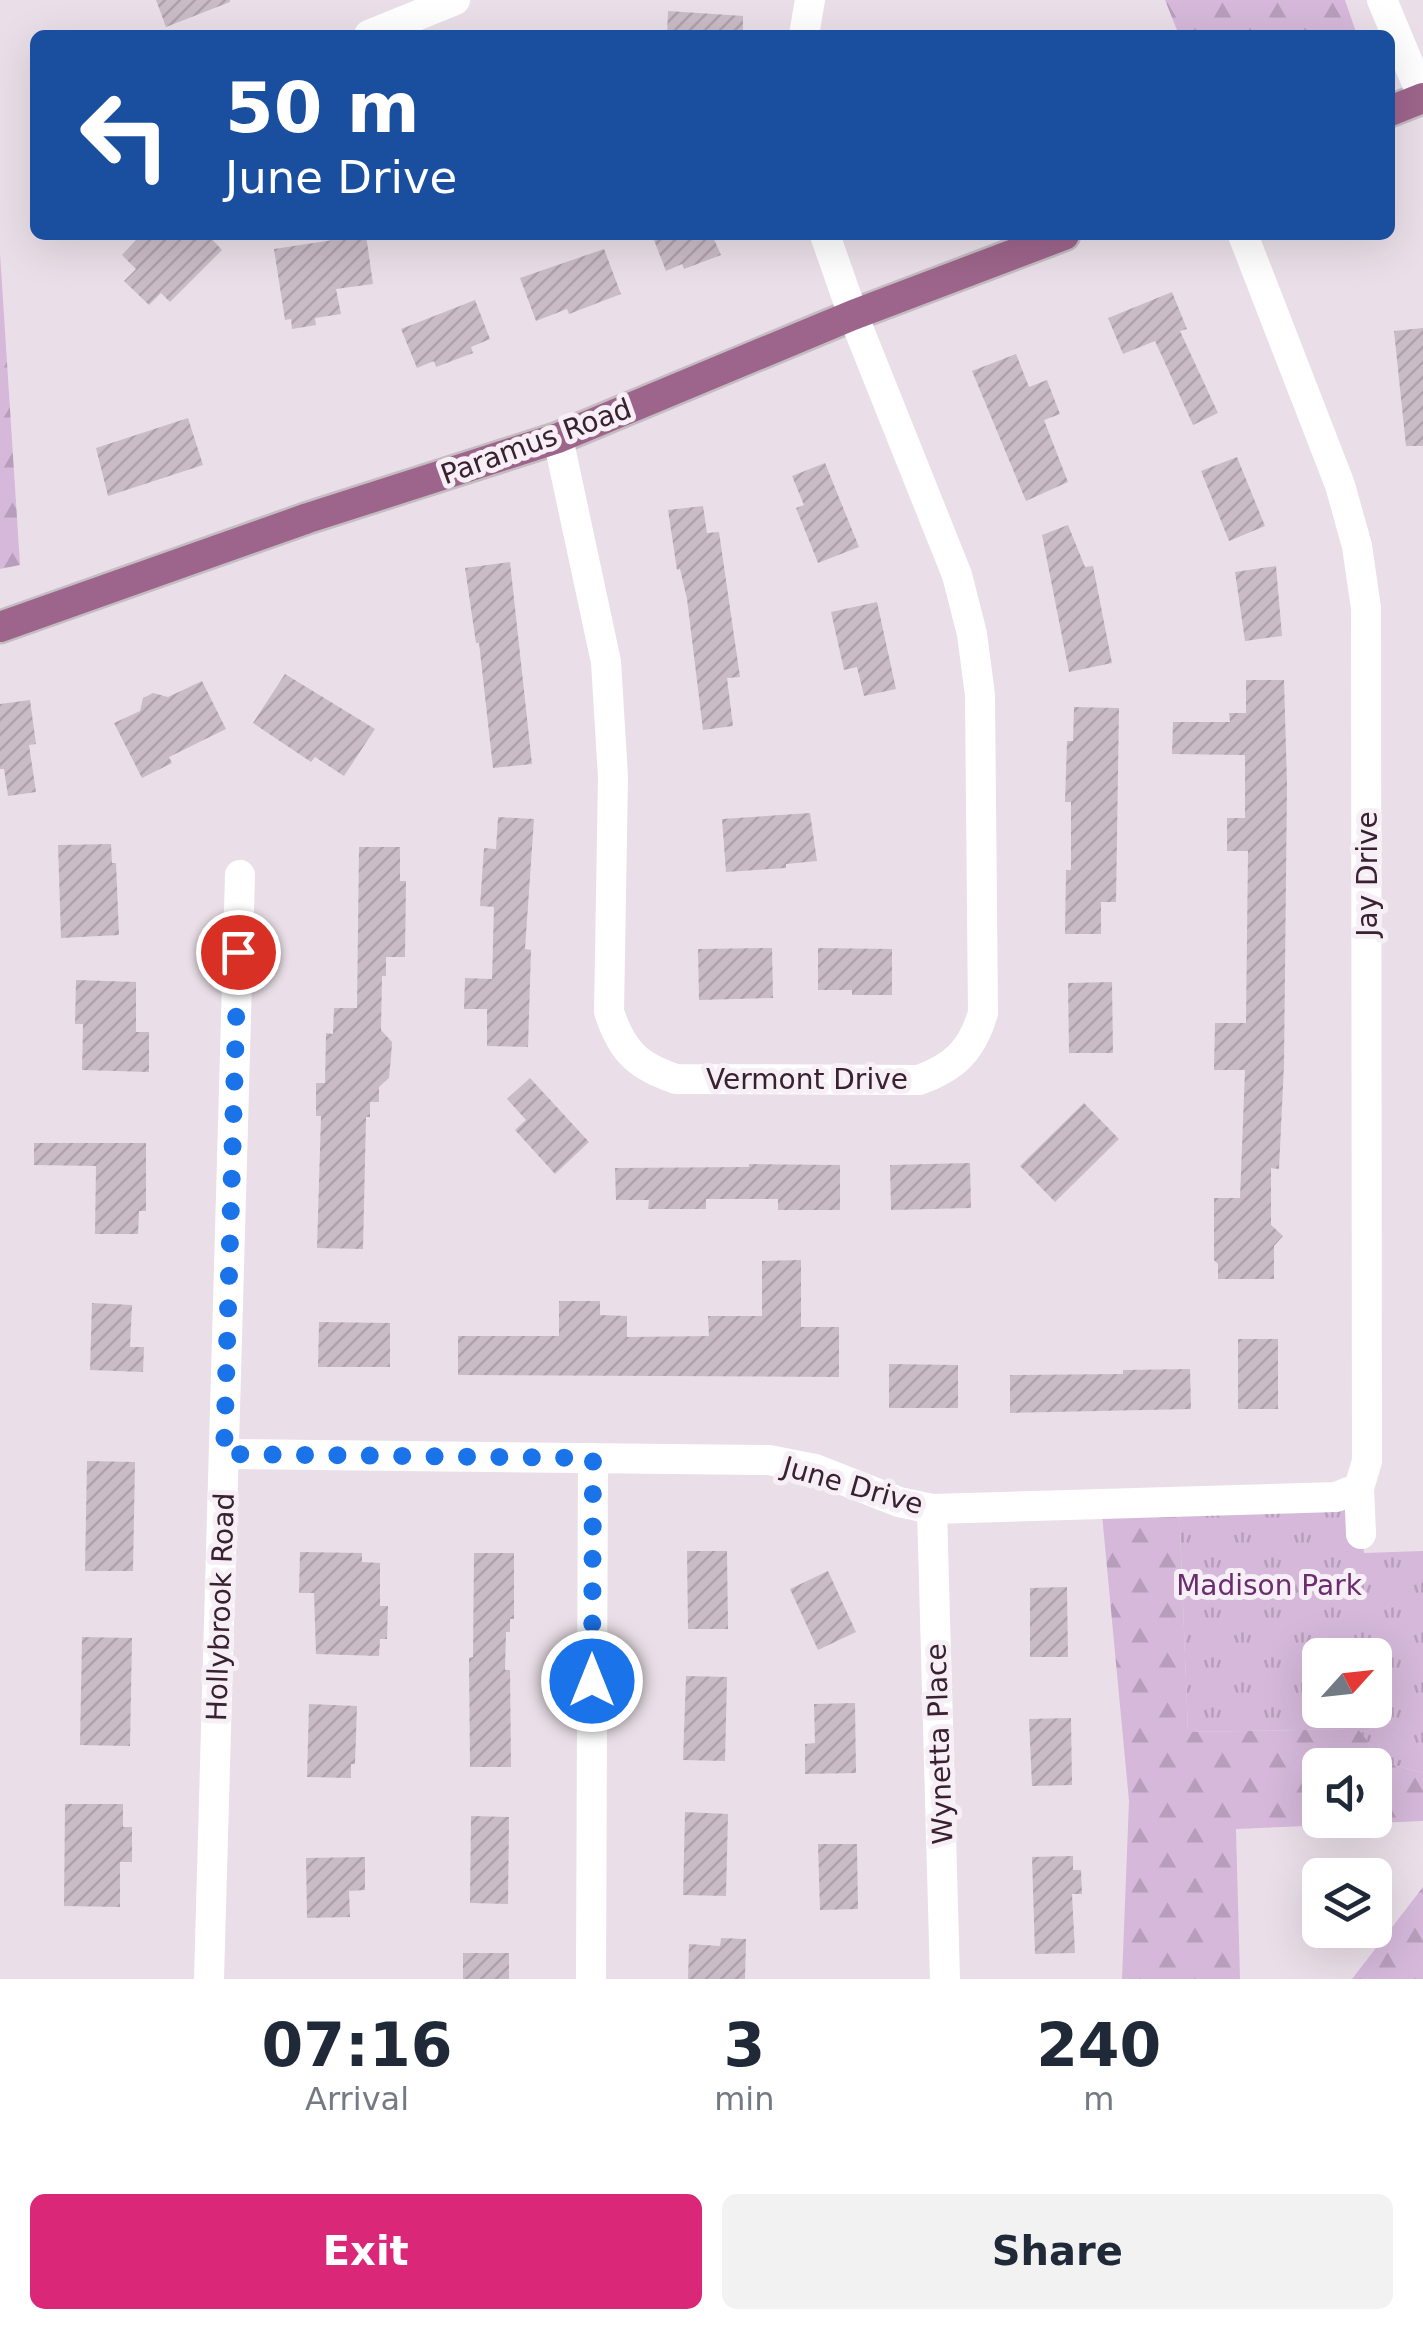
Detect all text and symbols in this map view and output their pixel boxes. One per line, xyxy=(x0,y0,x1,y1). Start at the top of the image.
text: 50 m xyxy=(225,67,420,149)
icon: left xyxy=(60,70,190,200)
text: June Drive xyxy=(225,151,457,204)
street label: Paramus Road xyxy=(436,392,636,491)
street label: Jay Drive xyxy=(1351,811,1384,939)
pin xyxy=(196,910,281,995)
icon: arrive xyxy=(211,925,266,980)
street label: Vermont Drive xyxy=(706,1063,908,1096)
street label: June Drive xyxy=(777,1449,927,1521)
street label: Hollybrook Road xyxy=(200,1492,241,1722)
park label: Madison Park xyxy=(1176,1569,1363,1602)
position arrow xyxy=(540,1629,644,1733)
north arrow xyxy=(1302,1638,1392,1728)
map controls xyxy=(1302,1638,1392,1948)
street label: Wynetta Place xyxy=(919,1643,960,1845)
button: sound xyxy=(1302,1748,1392,1838)
button: layers xyxy=(1302,1858,1392,1948)
text: 07:16 xyxy=(262,2010,453,2080)
text: 3 xyxy=(723,2010,765,2080)
text: 240 xyxy=(1036,2010,1161,2080)
text: Arrival xyxy=(305,2080,409,2118)
text: min xyxy=(714,2080,775,2118)
text: m xyxy=(1083,2080,1114,2118)
button: Exit xyxy=(30,2194,702,2309)
button: Share xyxy=(722,2194,1393,2309)

